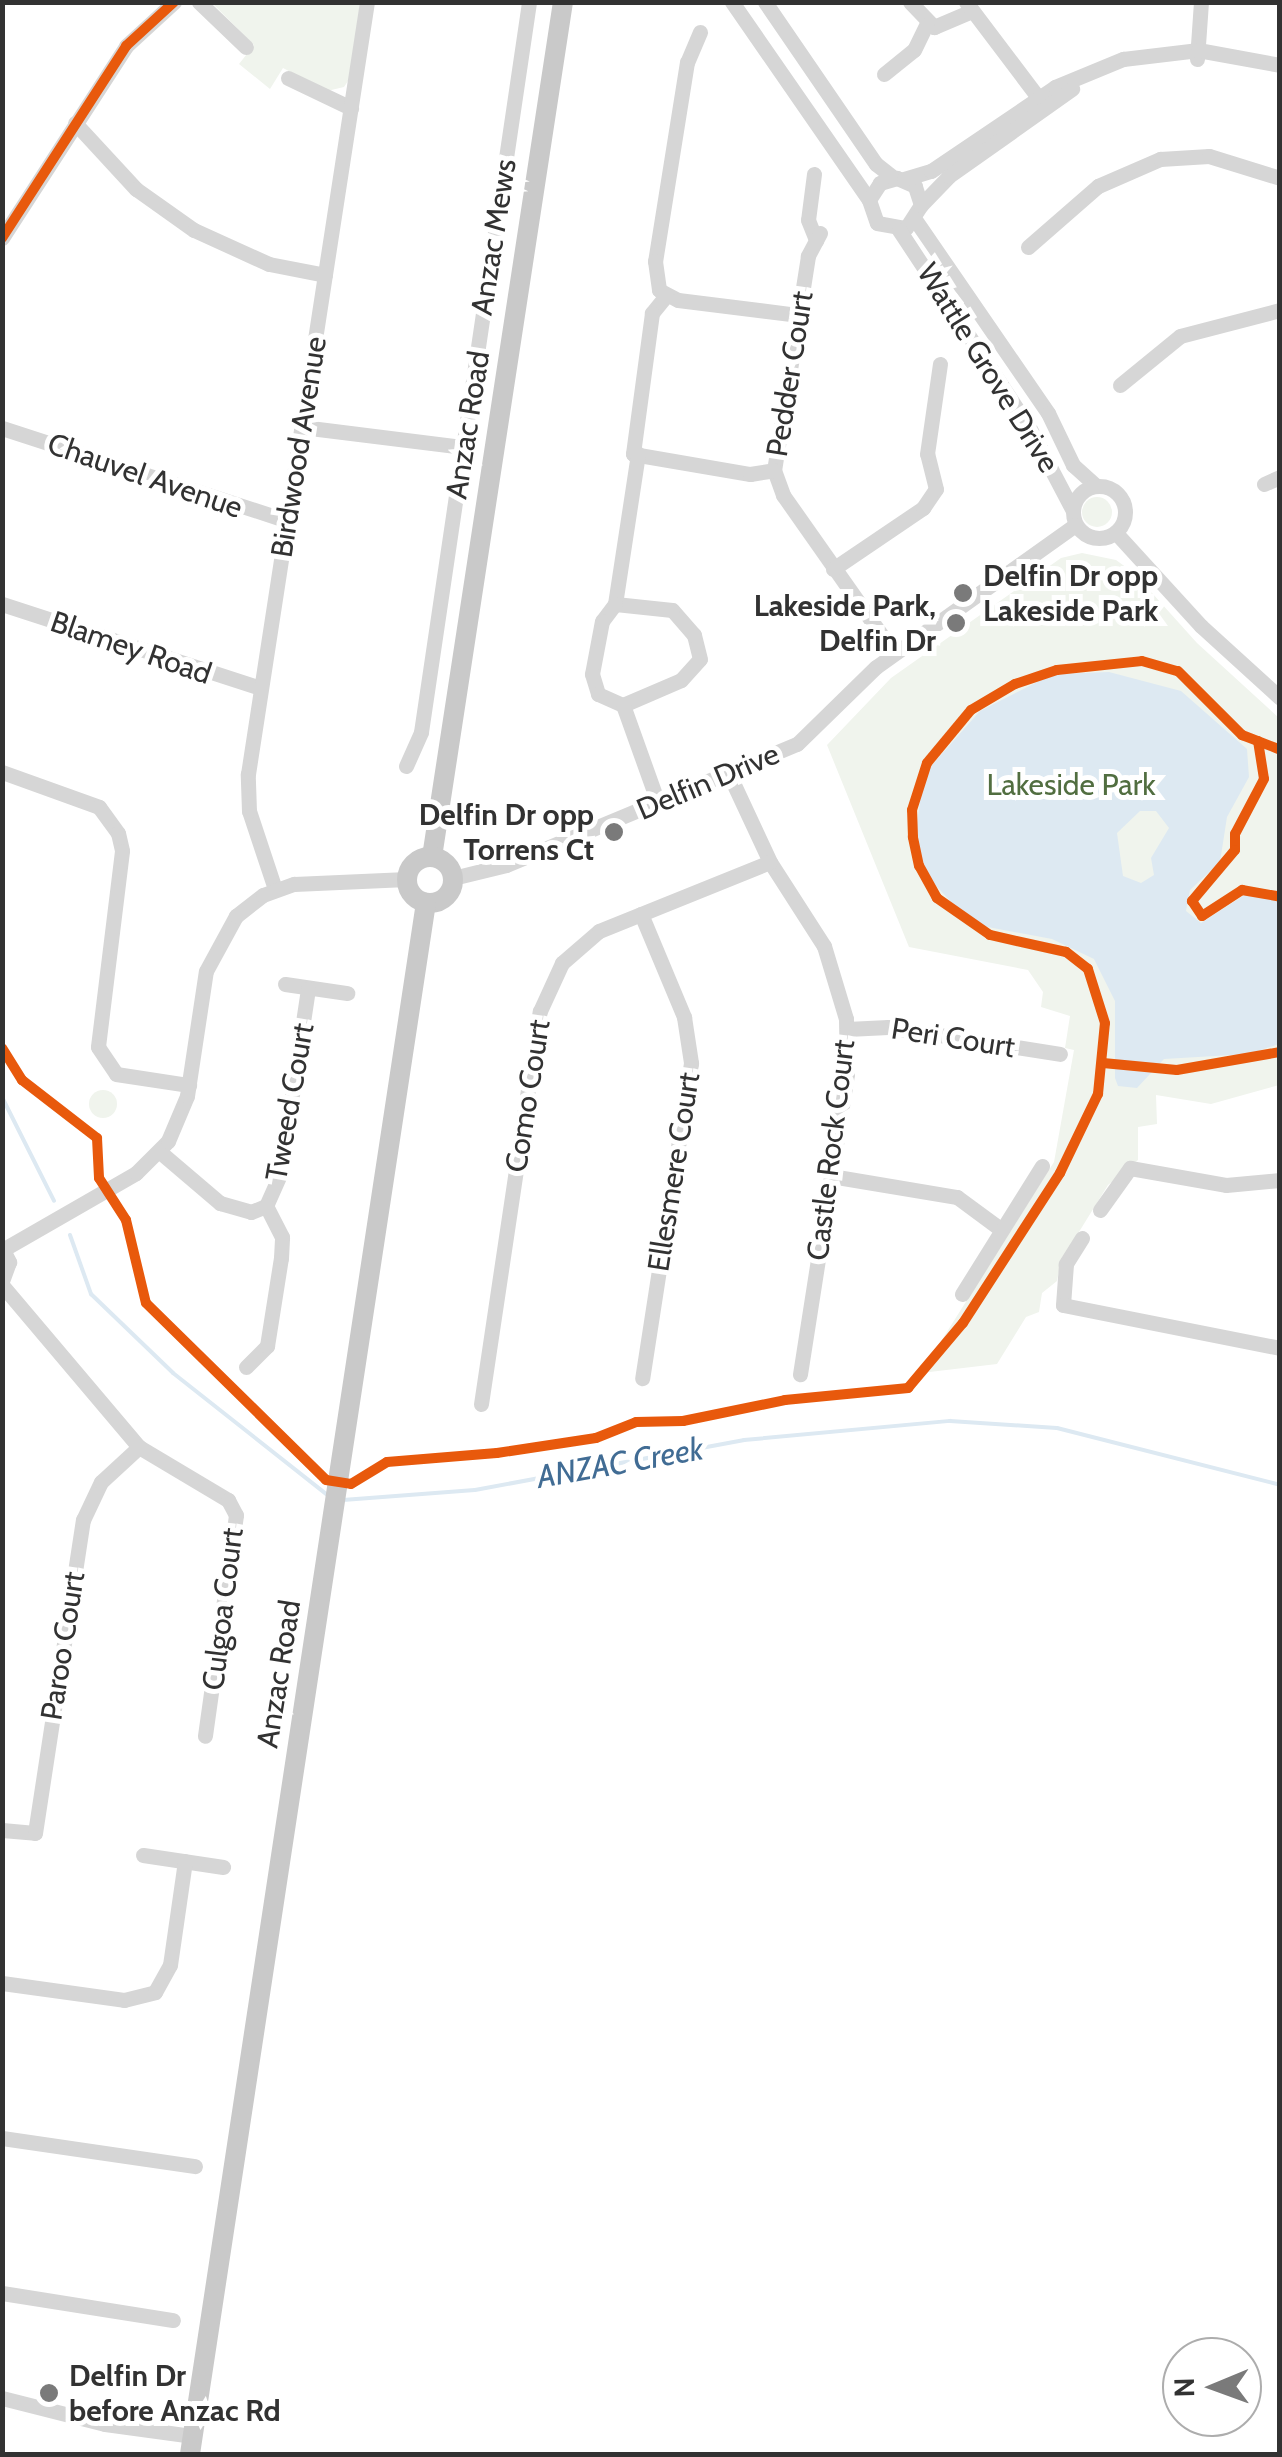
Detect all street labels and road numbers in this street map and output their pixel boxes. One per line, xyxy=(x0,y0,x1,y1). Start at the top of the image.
street label: Anzac Mews xyxy=(464,156,524,318)
street label: Wattle Grove Drive xyxy=(909,257,1067,479)
street label: Pedder Court xyxy=(759,289,821,459)
street label: Birdwood Avenue xyxy=(264,334,334,560)
street label: Anzac Road xyxy=(439,348,497,502)
street label: Chauvel Avenue xyxy=(43,426,247,526)
street label: Blamey Road xyxy=(46,604,216,692)
street label: Delfin Drive xyxy=(631,736,785,828)
street label: Peri Court xyxy=(889,1010,1017,1066)
street label: Como Court xyxy=(498,1017,558,1175)
street label: Tweed Court xyxy=(258,1020,322,1184)
street label: Castle Rock Court xyxy=(800,1038,862,1262)
street label: Ellesmere Court xyxy=(640,1070,708,1274)
street label: Culgoa Court xyxy=(195,1526,251,1692)
street label: Paroo Court xyxy=(34,1569,92,1723)
street label: Anzac Road xyxy=(250,1597,308,1751)

